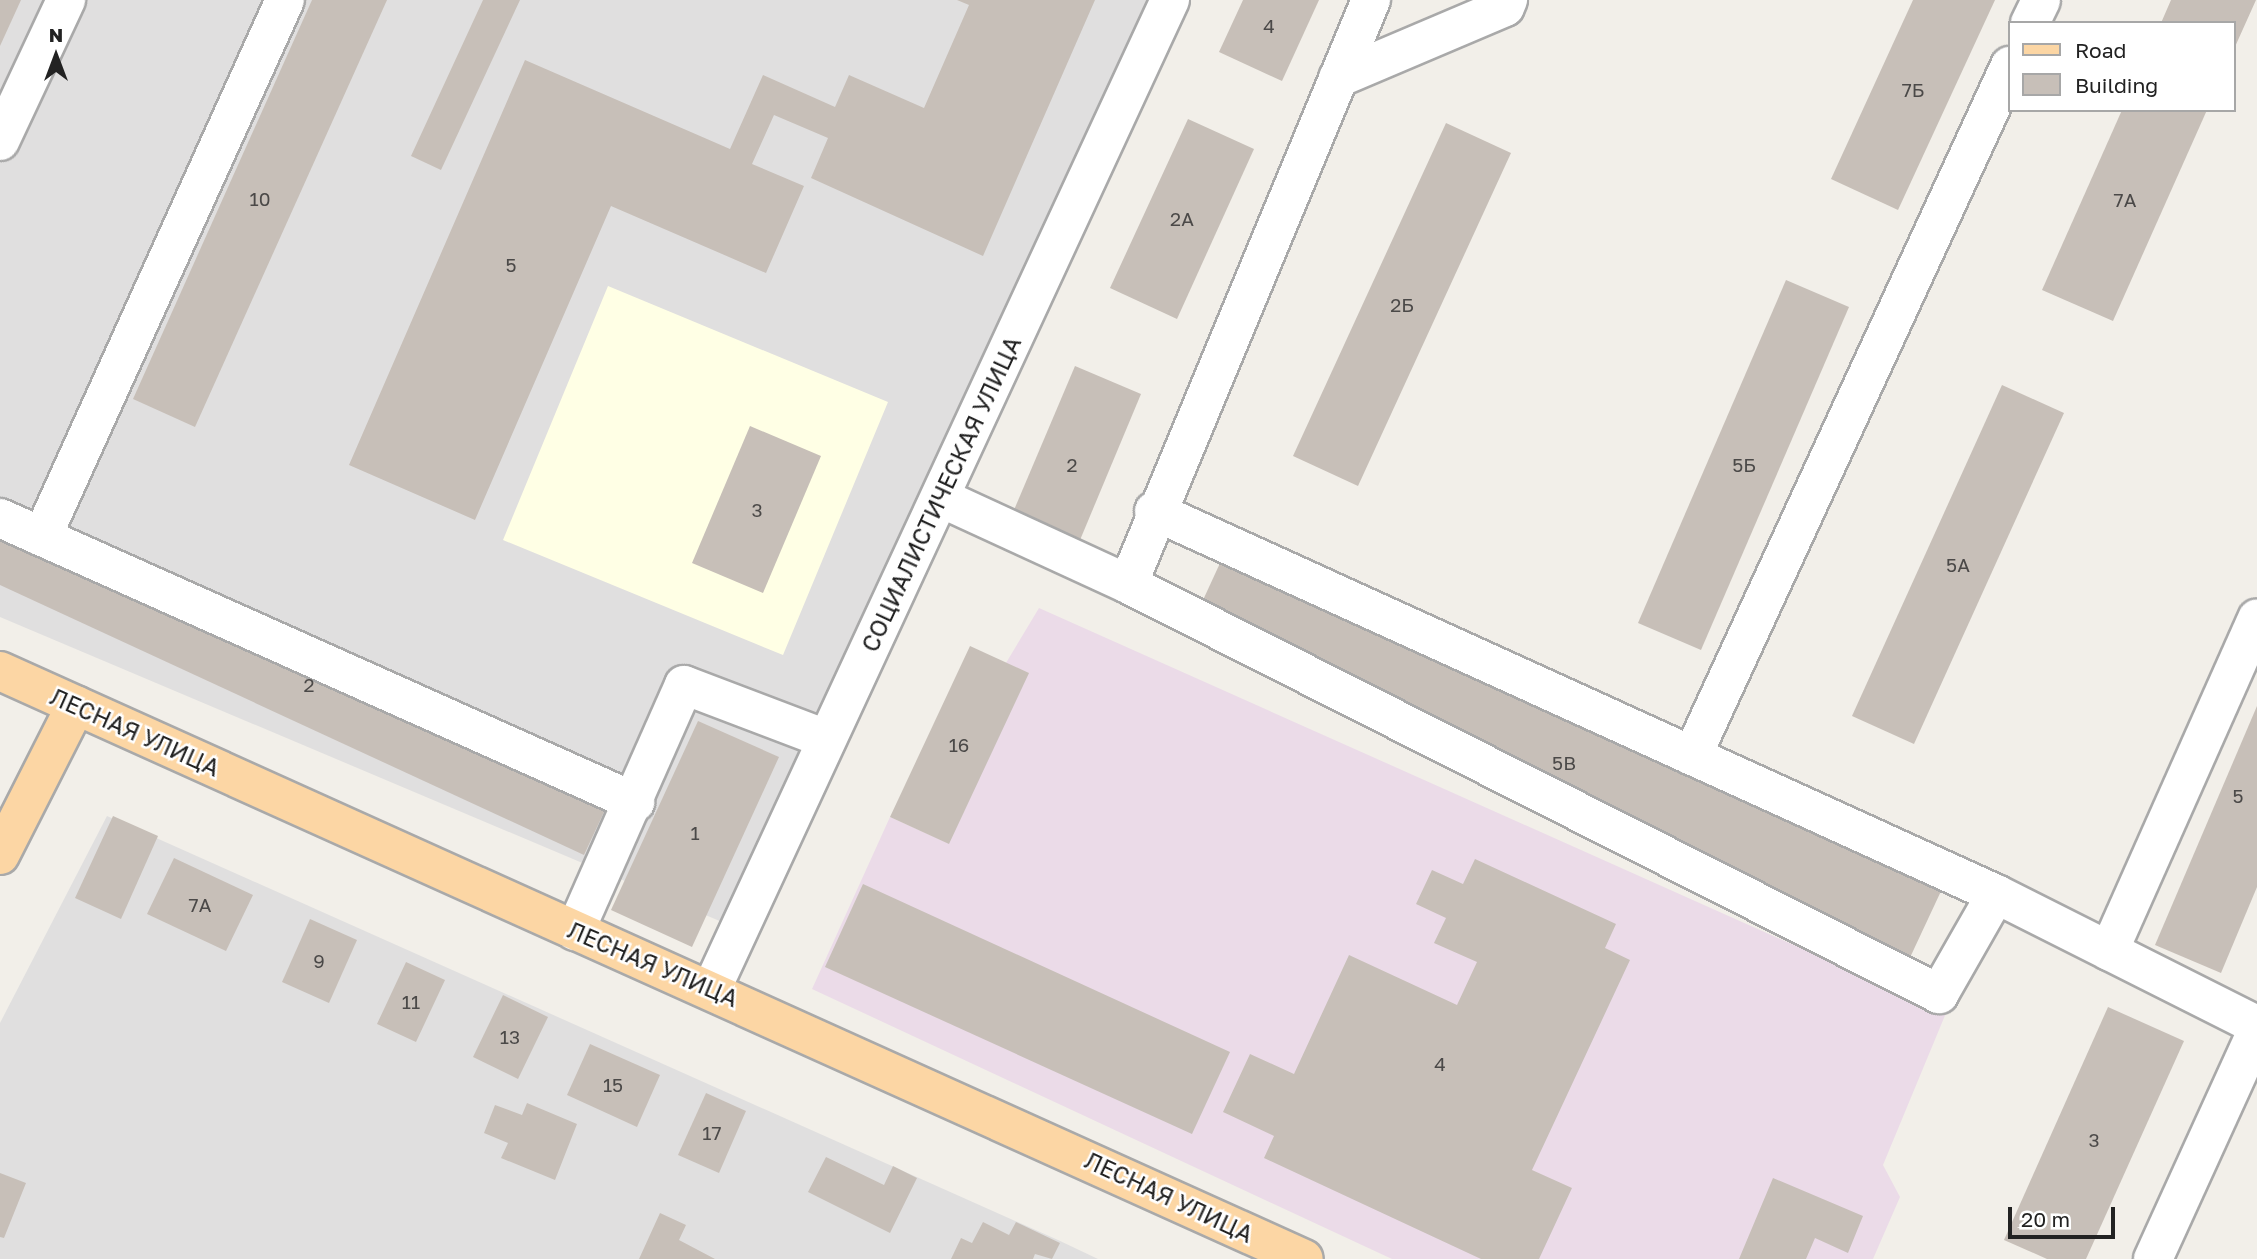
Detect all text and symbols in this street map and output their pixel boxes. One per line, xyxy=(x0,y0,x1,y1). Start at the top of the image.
house number: 4 xyxy=(1263,15,1275,37)
north arrow xyxy=(21,21,91,91)
legend xyxy=(2008,21,2236,112)
text: N xyxy=(49,23,63,46)
text: Road xyxy=(2075,37,2126,63)
text: Building xyxy=(2075,72,2158,98)
house number: 7Б xyxy=(1902,79,1924,101)
house number: 10 xyxy=(250,188,270,210)
house number: 7А xyxy=(2114,189,2136,211)
house number: 2А xyxy=(1170,208,1194,230)
house number: 5 xyxy=(505,254,517,276)
house number: 2Б xyxy=(1390,294,1414,316)
street label: СОЦИАЛИСТИЧЕСКАЯ УЛИЦА xyxy=(856,332,1026,656)
house number: 2 xyxy=(1066,454,1078,476)
house number: 5Б xyxy=(1732,454,1756,476)
house number: 3 xyxy=(751,499,763,521)
house number: 5А xyxy=(1946,554,1970,576)
house number: 2 xyxy=(303,674,315,696)
street label: ЛЕСНАЯ УЛИЦА xyxy=(46,682,224,782)
house number: 16 xyxy=(949,734,969,756)
house number: 5В xyxy=(1552,752,1576,774)
house number: 5 xyxy=(2232,785,2244,807)
house number: 1 xyxy=(690,822,700,844)
house number: 7А xyxy=(189,894,211,916)
street label: ЛЕСНАЯ УЛИЦА xyxy=(564,916,742,1012)
house number: 9 xyxy=(313,950,325,972)
house number: 11 xyxy=(402,991,420,1013)
house number: 13 xyxy=(500,1026,520,1048)
house number: 4 xyxy=(1434,1053,1446,1075)
house number: 15 xyxy=(603,1074,623,1096)
house number: 17 xyxy=(702,1122,722,1144)
house number: 3 xyxy=(2088,1129,2100,1151)
street label: ЛЕСНАЯ УЛИЦА xyxy=(1081,1146,1257,1248)
scale bar xyxy=(2012,1192,2119,1236)
text: 20 m xyxy=(2021,1206,2070,1232)

